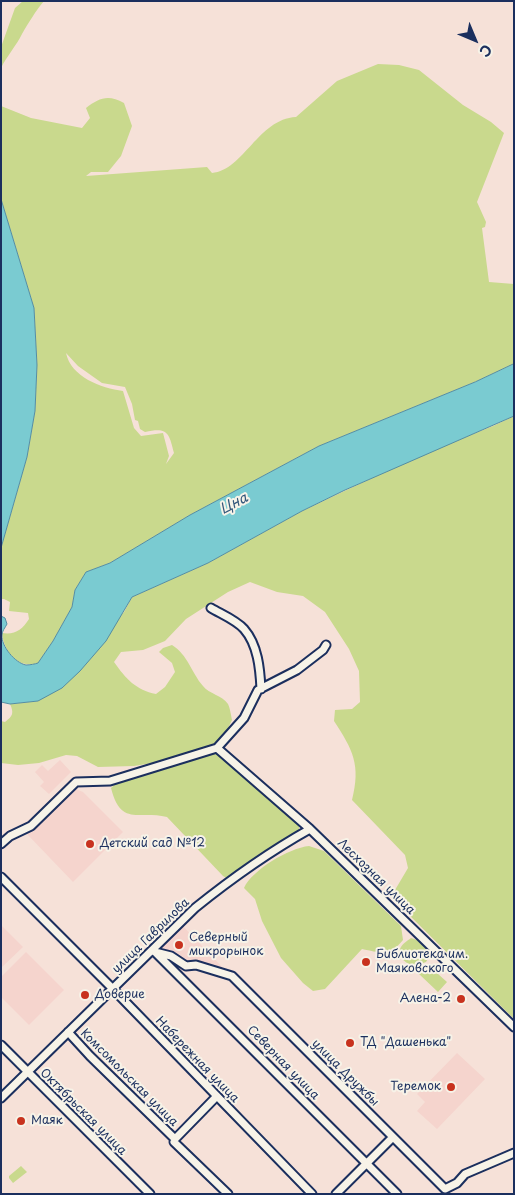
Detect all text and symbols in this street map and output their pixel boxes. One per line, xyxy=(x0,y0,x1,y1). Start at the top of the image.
north arrow xyxy=(450,15,500,65)
text: С xyxy=(475,40,497,62)
water label: Цна xyxy=(217,490,251,518)
street label: Лесхозная улица xyxy=(334,836,418,918)
place label: Детский сад №12 xyxy=(100,837,205,851)
marker: Детский сад №12 xyxy=(84,838,96,850)
street label: улица Гаврилова xyxy=(109,896,193,976)
place label: Северный микрорынок xyxy=(189,931,263,959)
marker: Северный микрорынок xyxy=(173,939,185,951)
place label: Библиотека им. Маяковского xyxy=(376,948,468,976)
marker: Библиотека им. Маяковского xyxy=(360,956,372,968)
place label: Доверие xyxy=(95,988,145,1002)
marker: Доверие xyxy=(79,989,91,1001)
place label: Алена-2 xyxy=(400,992,451,1006)
marker: Алена-2 xyxy=(455,993,467,1005)
street label: Набережная улица xyxy=(152,1014,242,1106)
street label: Северная улица xyxy=(244,1023,322,1103)
street label: Комсомольская улица xyxy=(77,1026,181,1130)
place label: ТД "Дашенька" xyxy=(360,1036,451,1050)
street label: улица Дружбы xyxy=(309,1037,381,1109)
marker: ТД "Дашенька" xyxy=(344,1037,356,1049)
street label: Октябрьская улица xyxy=(37,1066,129,1158)
place label: Теремок xyxy=(390,1080,441,1094)
marker: Теремок xyxy=(445,1081,457,1093)
place label: Маяк xyxy=(31,1114,63,1128)
marker: Маяк xyxy=(15,1115,27,1127)

